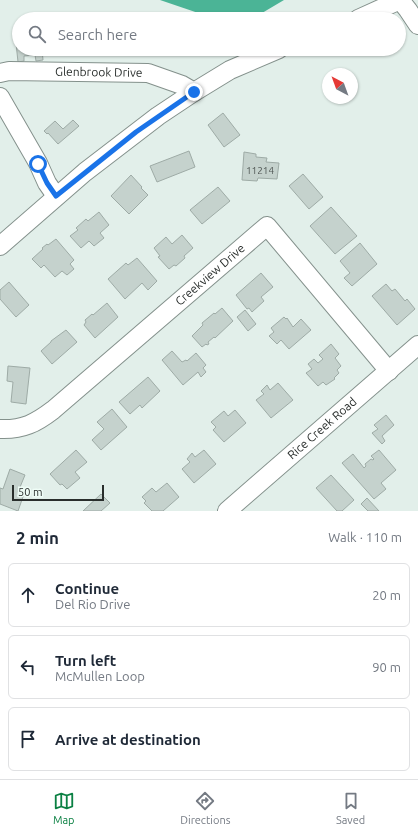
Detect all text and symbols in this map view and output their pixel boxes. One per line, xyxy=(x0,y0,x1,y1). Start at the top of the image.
search box xyxy=(12,12,406,56)
icon: search xyxy=(26,23,48,45)
text: Search here xyxy=(58,26,137,43)
street label: Glenbrook Drive xyxy=(55,65,143,79)
north arrow xyxy=(322,68,358,104)
route end xyxy=(185,83,203,101)
route start xyxy=(29,155,47,173)
house number: 11214 xyxy=(246,165,274,176)
street label: Creekview Drive xyxy=(173,241,247,308)
street label: Rice Creek Road xyxy=(285,395,359,461)
scale bar xyxy=(12,483,104,502)
text: 50 m xyxy=(18,486,42,498)
text: 2 min xyxy=(16,528,59,547)
text: Walk · 110 m xyxy=(328,530,402,544)
text: Continue xyxy=(55,580,119,597)
icon: ahead xyxy=(17,584,39,606)
text: 20 m xyxy=(372,588,401,602)
text: Del Rio Drive xyxy=(55,597,130,611)
text: Turn left xyxy=(55,652,116,669)
icon: left xyxy=(17,656,39,678)
text: 90 m xyxy=(372,660,401,674)
text: McMullen Loop xyxy=(55,669,145,683)
icon: arrive xyxy=(17,728,39,750)
text: Arrive at destination xyxy=(55,731,201,748)
tab: Map xyxy=(53,790,75,826)
tab: Directions xyxy=(180,790,230,826)
tab: Saved xyxy=(336,790,365,826)

